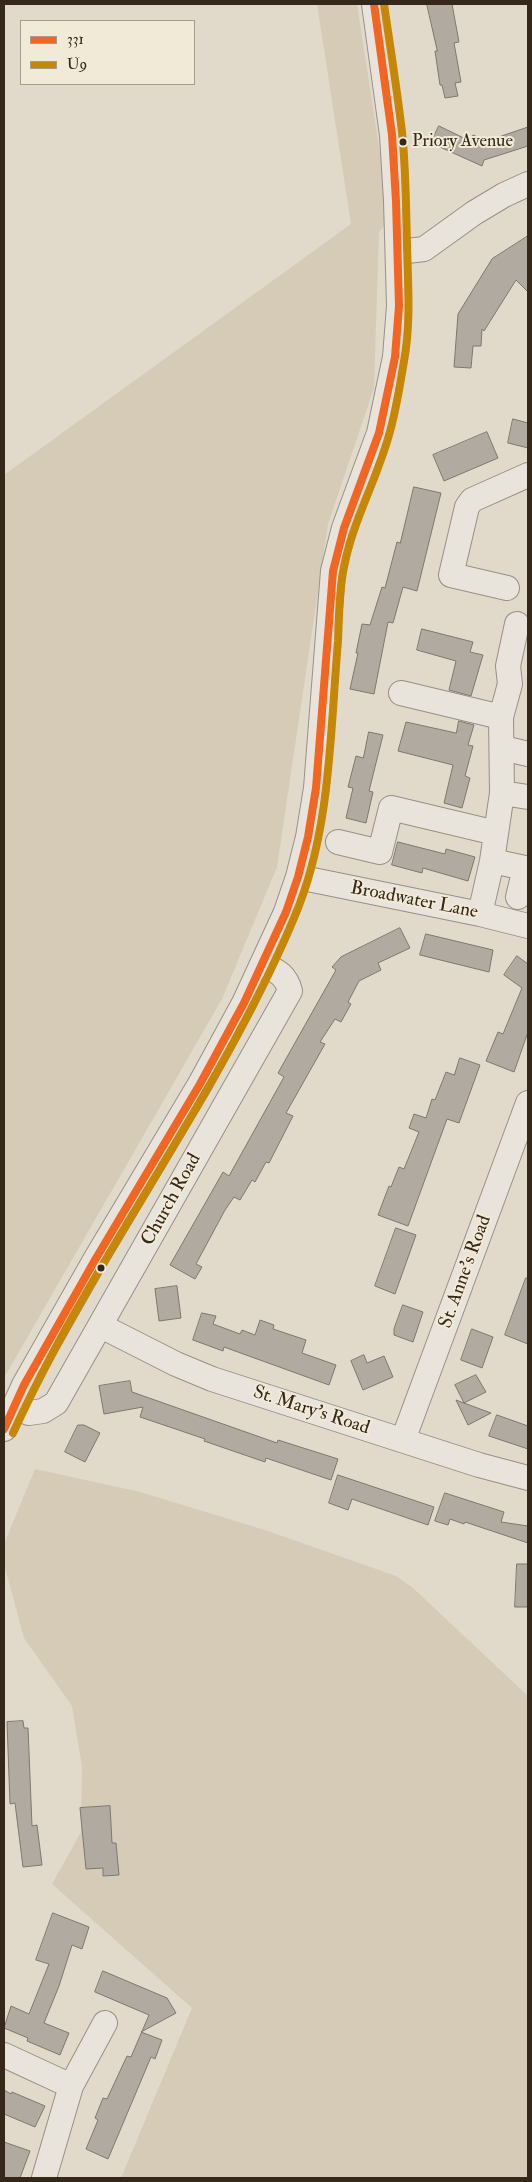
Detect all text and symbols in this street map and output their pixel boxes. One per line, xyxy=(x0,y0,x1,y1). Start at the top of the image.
legend xyxy=(20,20,195,85)
text: 331 xyxy=(67,30,84,49)
text: U9 xyxy=(67,55,87,74)
place label: Priory Avenue xyxy=(412,131,513,153)
marker: Priory Avenue xyxy=(398,137,408,147)
street label: Broadwater Lane xyxy=(348,877,480,925)
street label: Church Road xyxy=(137,1150,207,1250)
street label: St. Anne's Road xyxy=(435,1212,497,1332)
unlabelled marker xyxy=(96,1263,106,1273)
street label: St. Mary's Road xyxy=(250,1381,372,1441)

